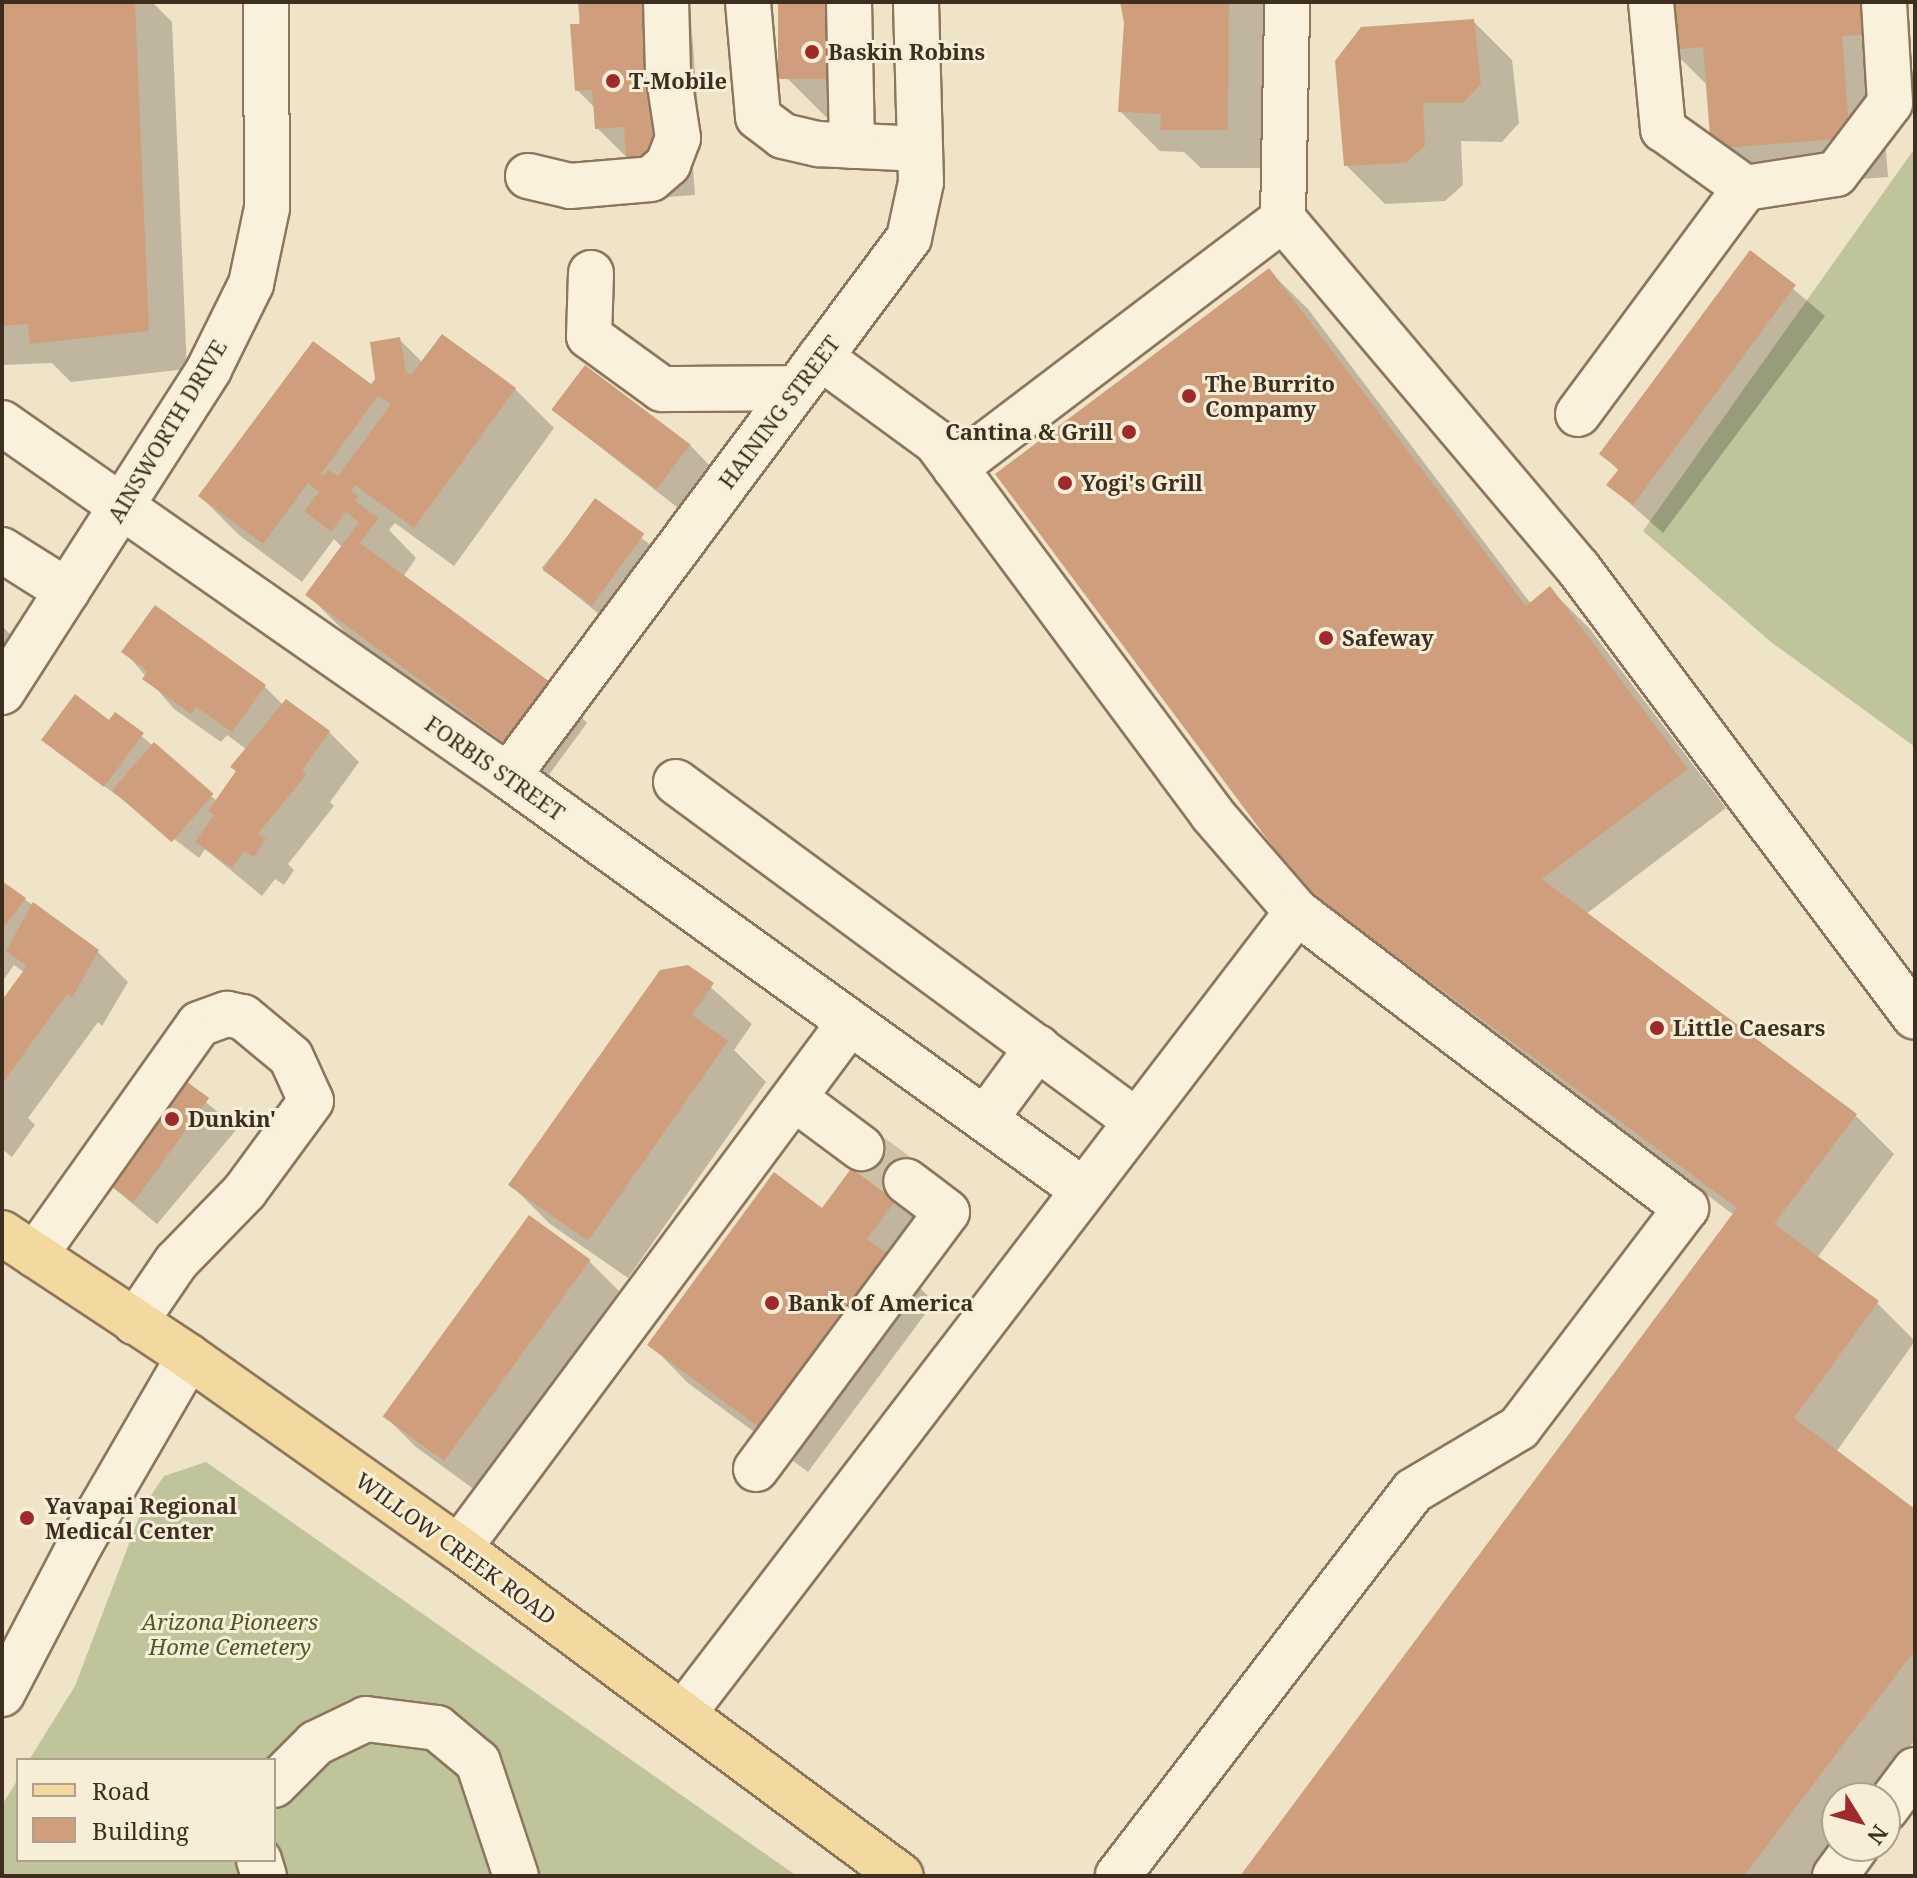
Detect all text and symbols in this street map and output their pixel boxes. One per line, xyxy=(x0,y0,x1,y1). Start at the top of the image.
place label: Baskin Robins xyxy=(828,39,985,65)
marker: Baskin Robins xyxy=(803,43,821,61)
place label: T-Mobile xyxy=(629,68,727,94)
marker: T-Mobile xyxy=(604,72,622,90)
street label: HAINING STREET xyxy=(713,330,845,494)
street label: AINSWORTH DRIVE xyxy=(102,335,232,527)
place label: The Burrito Compamy xyxy=(1205,370,1335,422)
marker: The Burrito Compamy xyxy=(1180,387,1198,405)
place label: Cantina & Grill xyxy=(945,419,1113,445)
marker: Cantina & Grill xyxy=(1120,423,1138,441)
place label: Yogi's Grill xyxy=(1081,470,1203,496)
marker: Yogi's Grill xyxy=(1056,474,1074,492)
place label: Safeway xyxy=(1342,625,1434,651)
marker: Safeway xyxy=(1317,629,1335,647)
street label: FORBIS STREET xyxy=(420,710,570,826)
place label: Little Caesars xyxy=(1673,1015,1825,1041)
marker: Little Caesars xyxy=(1648,1019,1666,1037)
place label: Dunkin' xyxy=(188,1106,276,1132)
marker: Dunkin' xyxy=(163,1110,181,1128)
place label: Bank of America xyxy=(788,1290,973,1316)
marker: Bank of America xyxy=(763,1294,781,1312)
street label: WILLOW CREEK ROAD xyxy=(351,1466,561,1630)
place label: Yavapai Regional Medical Center xyxy=(45,1492,237,1544)
marker: Yavapai Regional Medical Center xyxy=(16,1507,38,1529)
park label: Arizona Pioneers Home Cemetery xyxy=(142,1608,318,1660)
legend xyxy=(16,1758,276,1862)
text: Road xyxy=(92,1774,150,1807)
north arrow xyxy=(1821,1782,1901,1862)
text: Building xyxy=(92,1814,189,1847)
text: N xyxy=(1861,1819,1896,1851)

